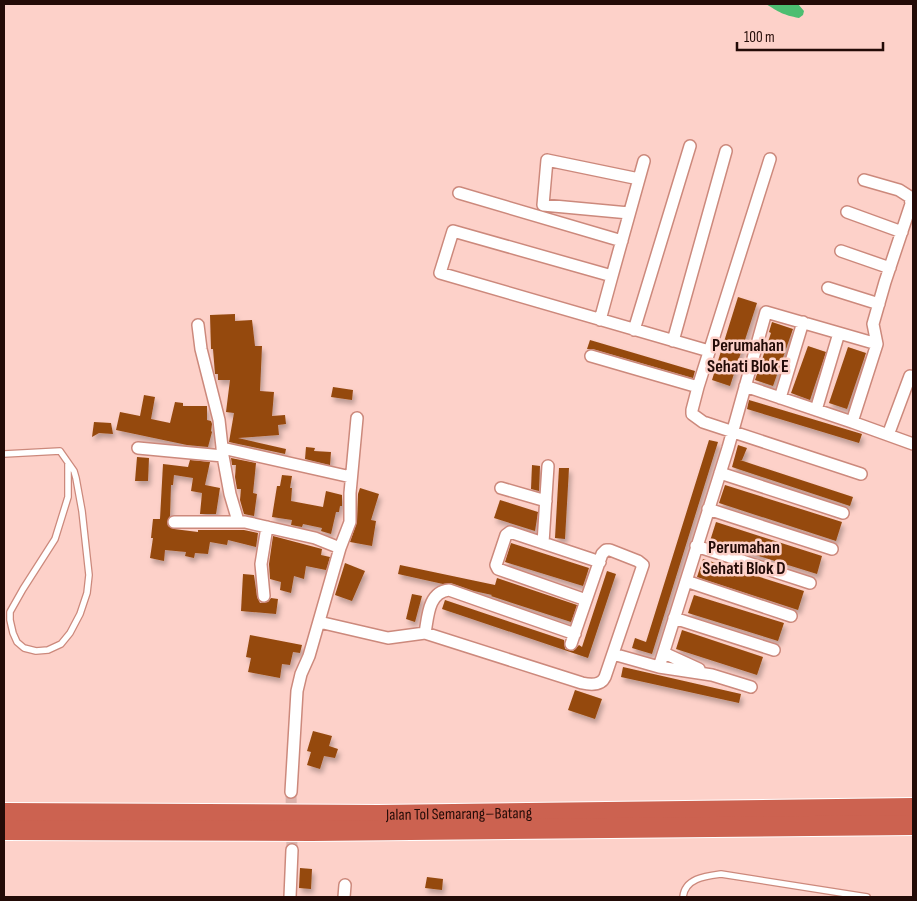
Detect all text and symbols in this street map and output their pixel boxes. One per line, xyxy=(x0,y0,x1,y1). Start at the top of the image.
scale bar xyxy=(737,20,883,52)
text: 100 m xyxy=(744,28,775,47)
district label: Perumahan Sehati Blok E xyxy=(707,335,789,377)
district label: Perumahan Sehati Blok D xyxy=(702,537,786,579)
street label: Jalan Tol Semarang–Batang xyxy=(385,803,532,824)

